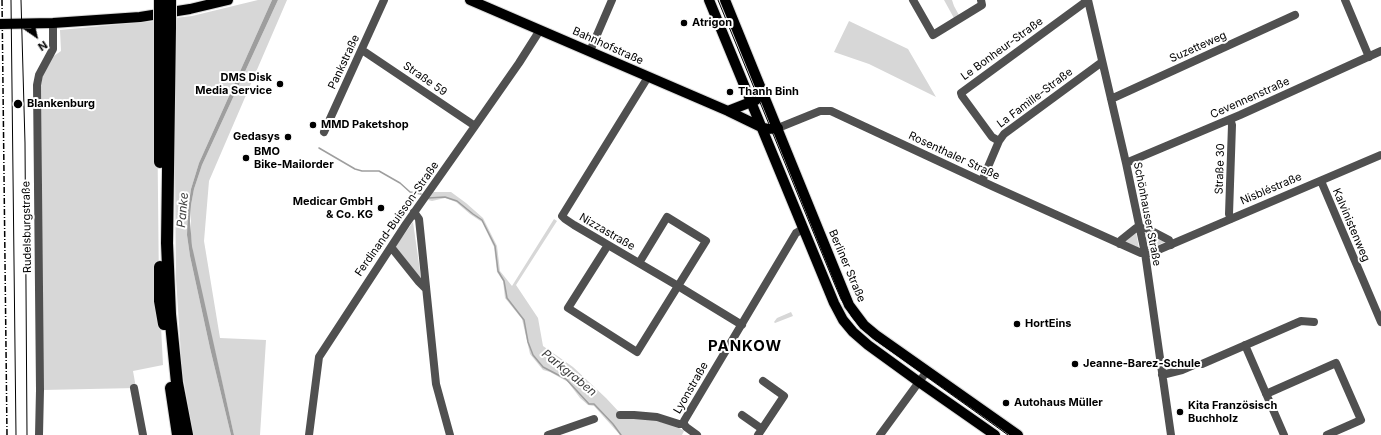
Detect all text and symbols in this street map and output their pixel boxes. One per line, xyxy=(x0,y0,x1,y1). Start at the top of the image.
street label: Le Bonheur-Straße xyxy=(958,15,1046,83)
north arrow xyxy=(16,16,56,56)
place label: Atrigon xyxy=(692,16,732,30)
marker: Atrigon xyxy=(679,18,689,28)
street label: Bahnhofstraße xyxy=(571,24,645,68)
street label: Suzetteweg xyxy=(1168,29,1228,65)
street label: Pankstraße xyxy=(326,33,362,91)
text: N xyxy=(35,38,50,54)
street label: Straße 59 xyxy=(400,59,450,99)
street label: La Famille-Straße xyxy=(995,65,1075,131)
place label: DMS Disk Media Service xyxy=(195,71,272,97)
street label: Cevennenstraße xyxy=(1208,75,1292,121)
marker: DMS Disk Media Service xyxy=(275,79,285,89)
place label: Thanh Binh xyxy=(738,85,799,99)
marker: Thanh Binh xyxy=(725,87,735,97)
place label: Blankenburg xyxy=(27,97,95,111)
marker: Blankenburg xyxy=(12,98,24,110)
place label: MMD Paketshop xyxy=(321,118,409,132)
marker: MMD Paketshop xyxy=(308,120,318,130)
street label: Rosenthaler Straße xyxy=(906,129,1002,183)
place label: Gedasys xyxy=(233,130,280,144)
marker: Gedasys xyxy=(283,132,293,142)
street label: Straße 30 xyxy=(1213,143,1227,195)
place label: BMO Bike-Mailorder xyxy=(254,145,334,171)
marker: BMO Bike-Mailorder xyxy=(241,153,251,163)
street label: Ferdinand-Buisson-Straße xyxy=(352,159,442,279)
street label: Schönhauser Straße xyxy=(1130,161,1164,267)
street label: Nisbléstraße xyxy=(1238,170,1304,208)
street label: Rudelsburgstraße xyxy=(20,181,34,273)
street label: Kalvinistenweg xyxy=(1330,186,1372,264)
water label: Panke xyxy=(174,192,192,228)
place label: Medicar GmbH & Co. KG xyxy=(293,195,373,221)
marker: Medicar GmbH & Co. KG xyxy=(376,203,386,213)
street label: Nizzastraße xyxy=(577,211,637,253)
street label: Berliner Straße xyxy=(826,228,868,304)
place label: HortEins xyxy=(1025,317,1071,331)
marker: HortEins xyxy=(1012,319,1022,329)
district label: PANKOW xyxy=(708,337,782,355)
water label: Parkgraben xyxy=(539,347,599,399)
place label: Jeanne-Barez-Schule xyxy=(1083,357,1200,371)
marker: Jeanne-Barez-Schule xyxy=(1070,359,1080,369)
street label: Lyonstraße xyxy=(671,360,711,416)
place label: Autohaus Müller xyxy=(1014,396,1103,410)
marker: Autohaus Müller xyxy=(1001,398,1011,408)
place label: Kita Französisch Buchholz xyxy=(1188,399,1277,425)
marker: Kita Französisch Buchholz xyxy=(1175,407,1185,417)

